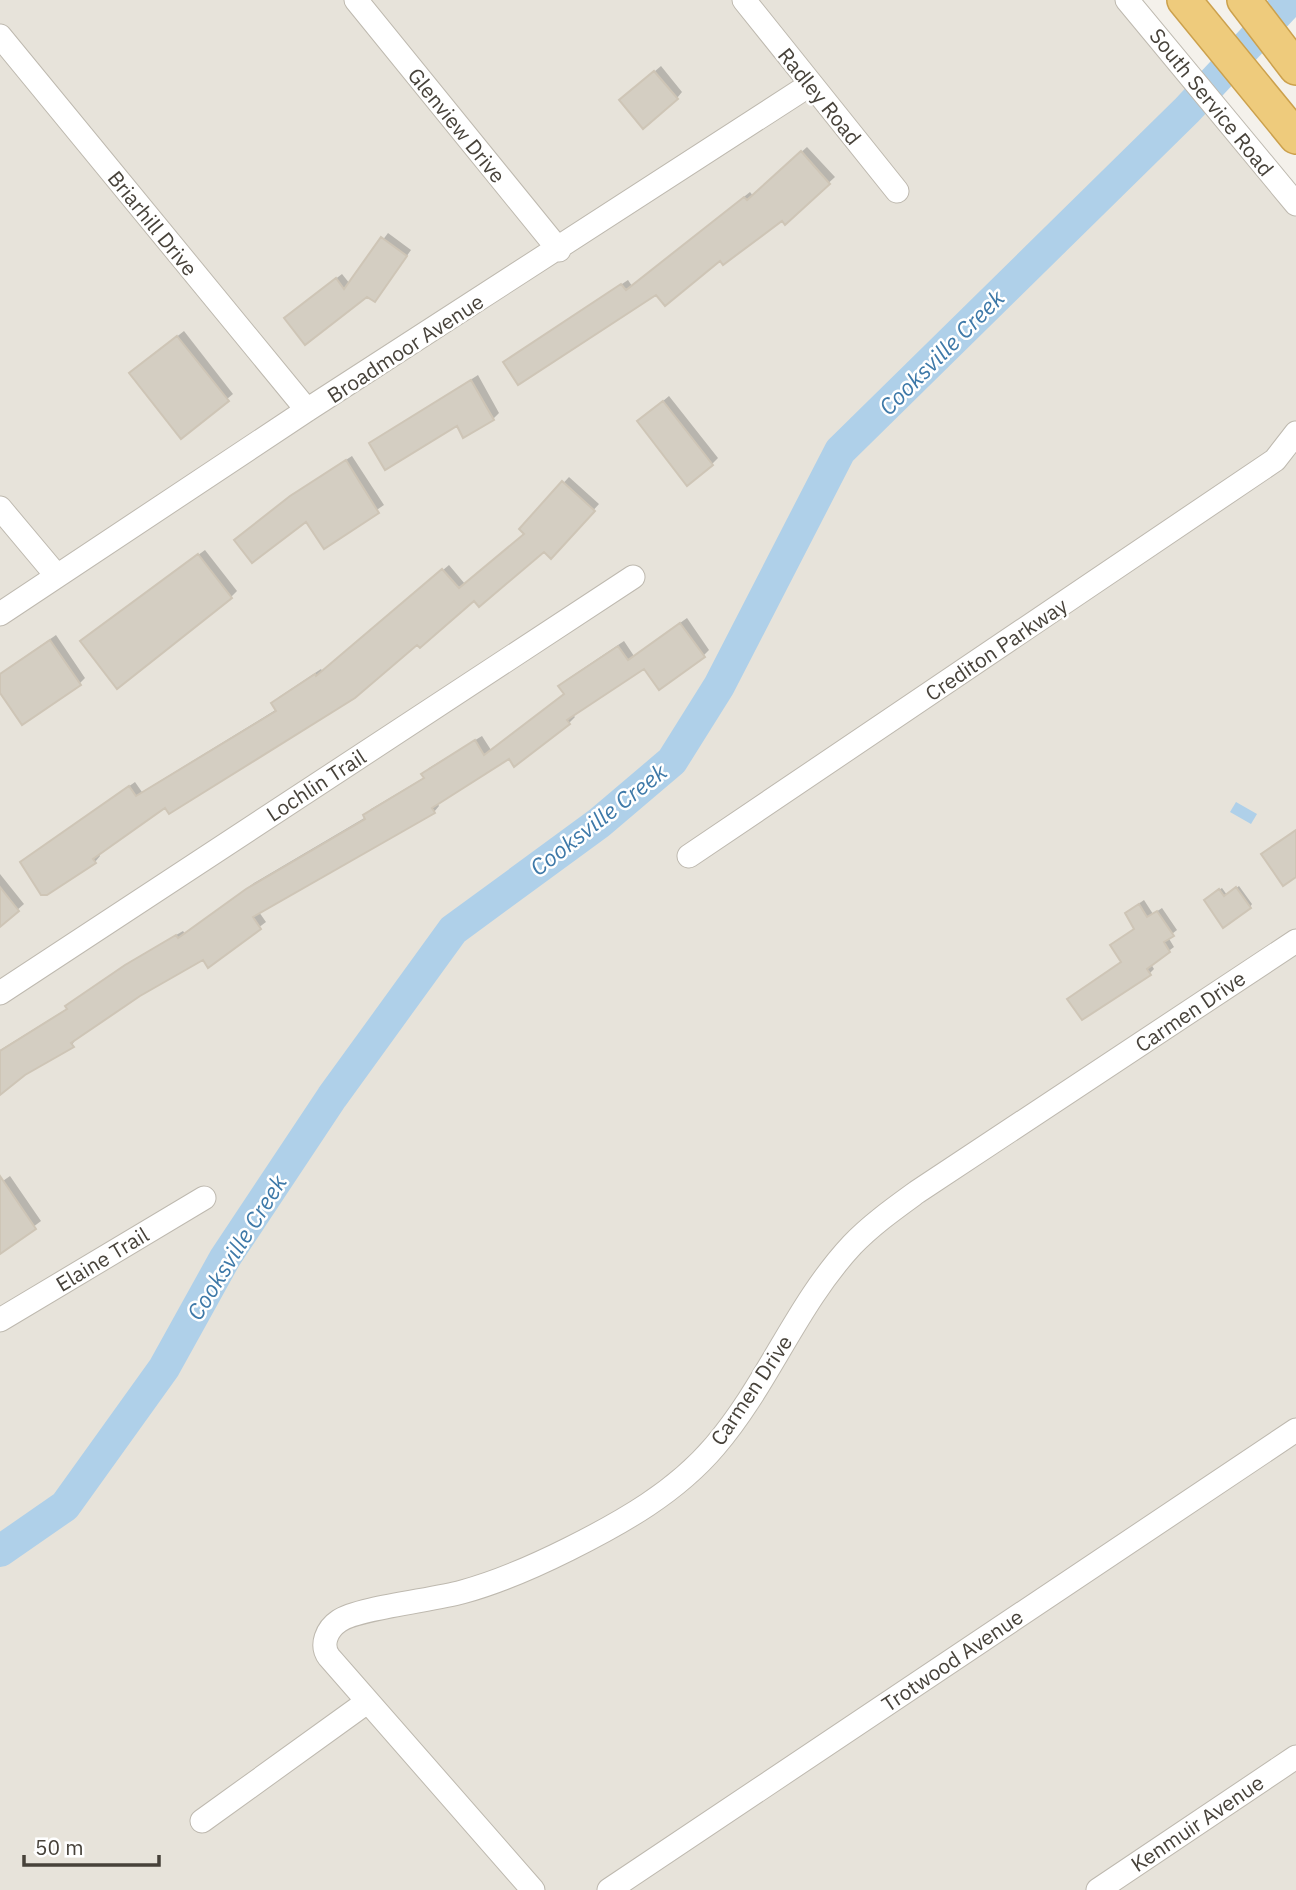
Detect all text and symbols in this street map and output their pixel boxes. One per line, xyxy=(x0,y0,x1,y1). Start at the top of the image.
street label: South Service Road xyxy=(1144,22,1280,182)
street label: Radley Road xyxy=(772,42,868,150)
street label: Glenview Drive xyxy=(402,62,512,188)
street label: Briarhill Drive xyxy=(102,165,204,281)
water label: Cooksville Creek xyxy=(872,282,1011,421)
street label: Broadmoor Avenue xyxy=(321,287,489,409)
street label: Crediton Parkway xyxy=(920,591,1073,707)
street label: Lochlin Trail xyxy=(261,742,371,828)
water label: Cooksville Creek xyxy=(524,756,673,882)
street label: Carmen Drive xyxy=(1129,964,1251,1058)
water label: Cooksville Creek xyxy=(179,1168,293,1325)
street label: Elaine Trail xyxy=(50,1220,154,1298)
street label: Carmen Drive xyxy=(704,1329,798,1451)
street label: Trotwood Avenue xyxy=(876,1602,1028,1718)
street label: Kenmuir Avenue xyxy=(1125,1768,1269,1878)
scale bar xyxy=(24,1824,159,1868)
text: 50 m xyxy=(35,1833,84,1861)

